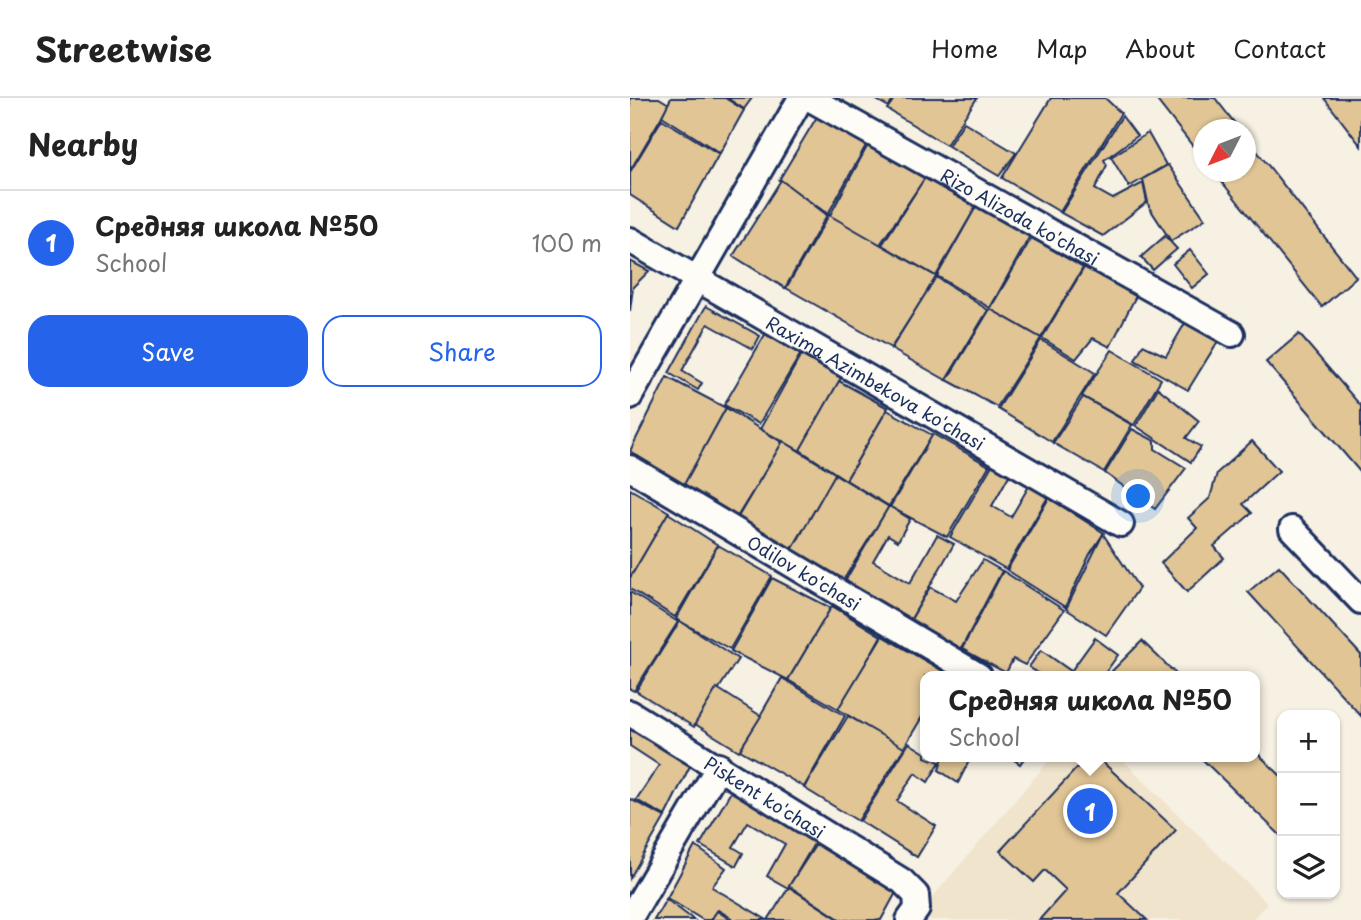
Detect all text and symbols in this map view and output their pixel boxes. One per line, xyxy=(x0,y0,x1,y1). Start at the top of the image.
text: Streetwise xyxy=(35,23,212,73)
text: Home xyxy=(931,30,998,66)
text: Map xyxy=(1036,30,1087,66)
text: About xyxy=(1125,30,1195,66)
text: Contact xyxy=(1233,30,1326,66)
north arrow xyxy=(1193,119,1256,182)
text: Nearby xyxy=(28,121,138,166)
street label: Rizo Alizoda ko'chasi xyxy=(936,161,1104,271)
text: Средняя школа №50 xyxy=(95,206,378,245)
text: 1 xyxy=(46,225,57,260)
text: 100 m xyxy=(532,225,602,260)
text: School xyxy=(95,245,167,280)
street label: Raxima Azimbekova ko'chasi xyxy=(762,308,990,456)
button: Save xyxy=(28,315,308,387)
button: Share xyxy=(322,315,602,387)
your location xyxy=(1121,479,1155,513)
street label: Odilov ko'chasi xyxy=(742,528,866,616)
popup xyxy=(920,671,1260,762)
text: Средняя школа №50 xyxy=(948,680,1232,719)
map controls xyxy=(1277,710,1340,899)
button: + xyxy=(1277,710,1340,773)
text: School xyxy=(948,719,1021,754)
street label: Piskent ko'chasi xyxy=(700,749,831,844)
button: − xyxy=(1277,773,1340,836)
pin: 1 xyxy=(1067,785,1113,837)
button: layers xyxy=(1277,836,1340,899)

